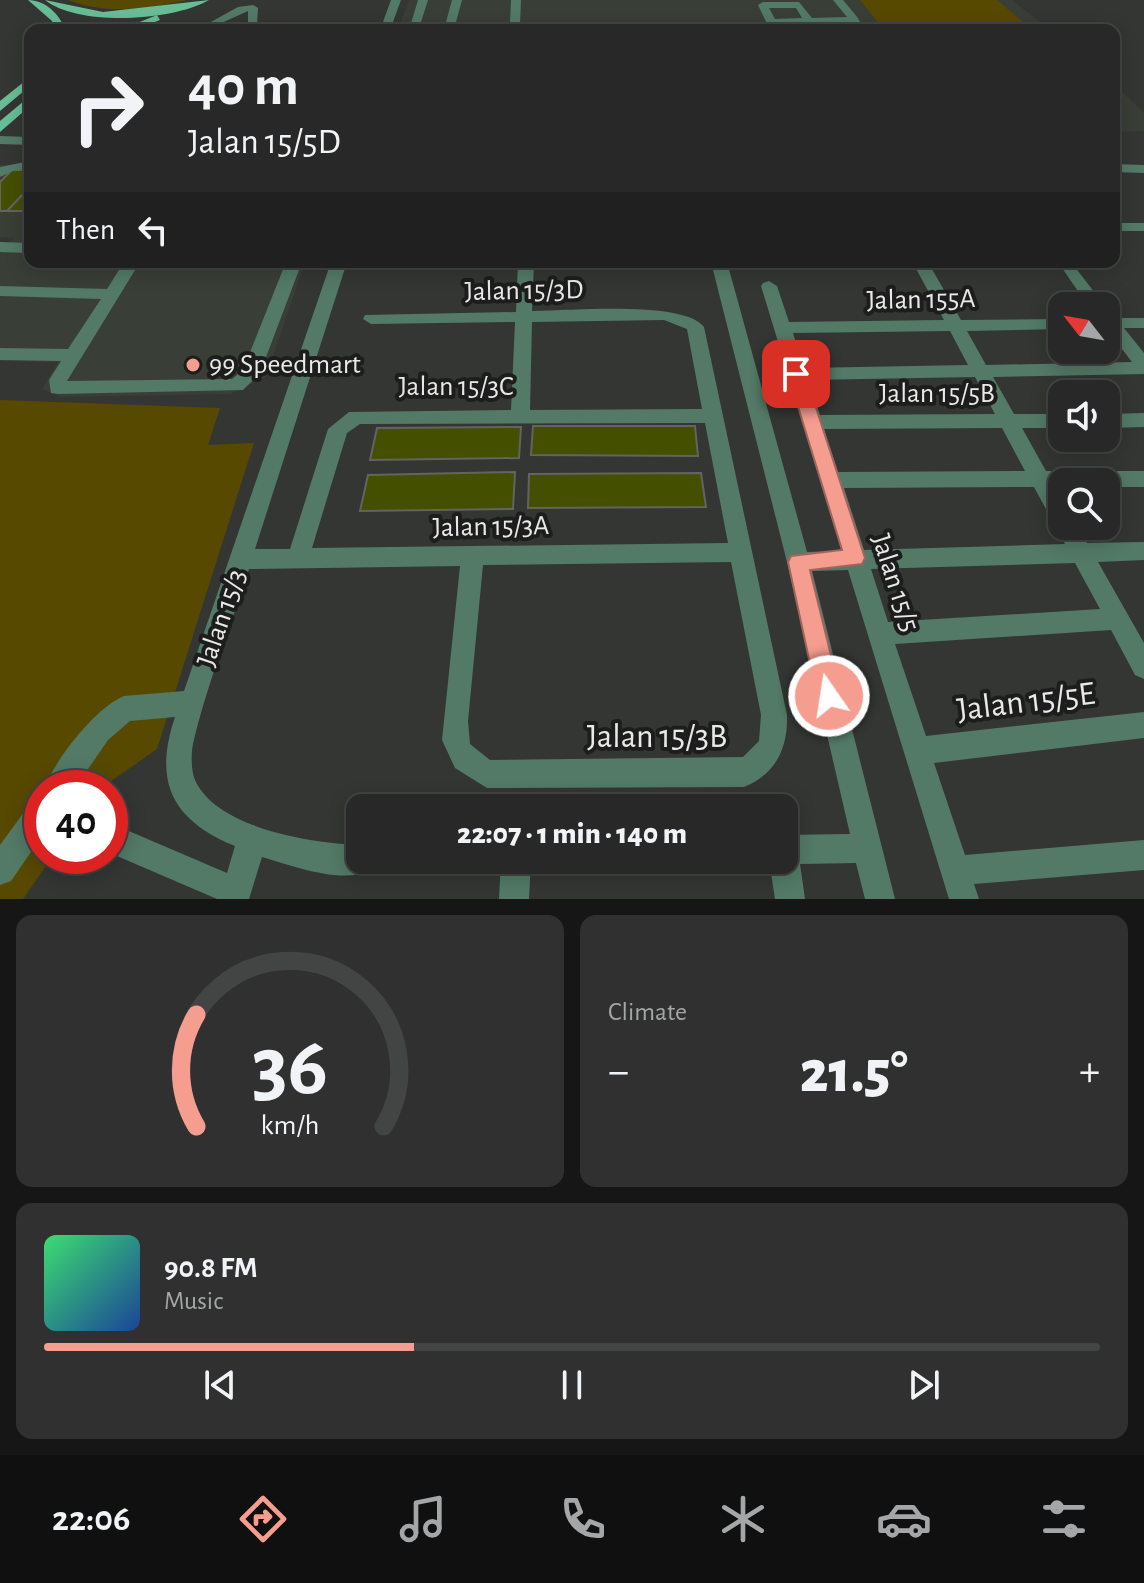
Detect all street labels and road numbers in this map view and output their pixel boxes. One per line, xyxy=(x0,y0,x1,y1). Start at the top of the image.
street label: Jalan 15/3D xyxy=(464,276,584,306)
street label: Jalan 155A xyxy=(866,285,976,315)
street label: Jalan 15/3C xyxy=(398,373,514,401)
street label: Jalan 15/5B xyxy=(879,380,995,408)
street label: Jalan 15/3A xyxy=(432,512,550,542)
street label: Jalan 15/5 xyxy=(866,531,924,635)
street label: Jalan 15/3 xyxy=(192,566,252,670)
street label: Jalan 15/5E xyxy=(955,677,1097,727)
street label: Jalan 15/3B xyxy=(587,720,727,754)

